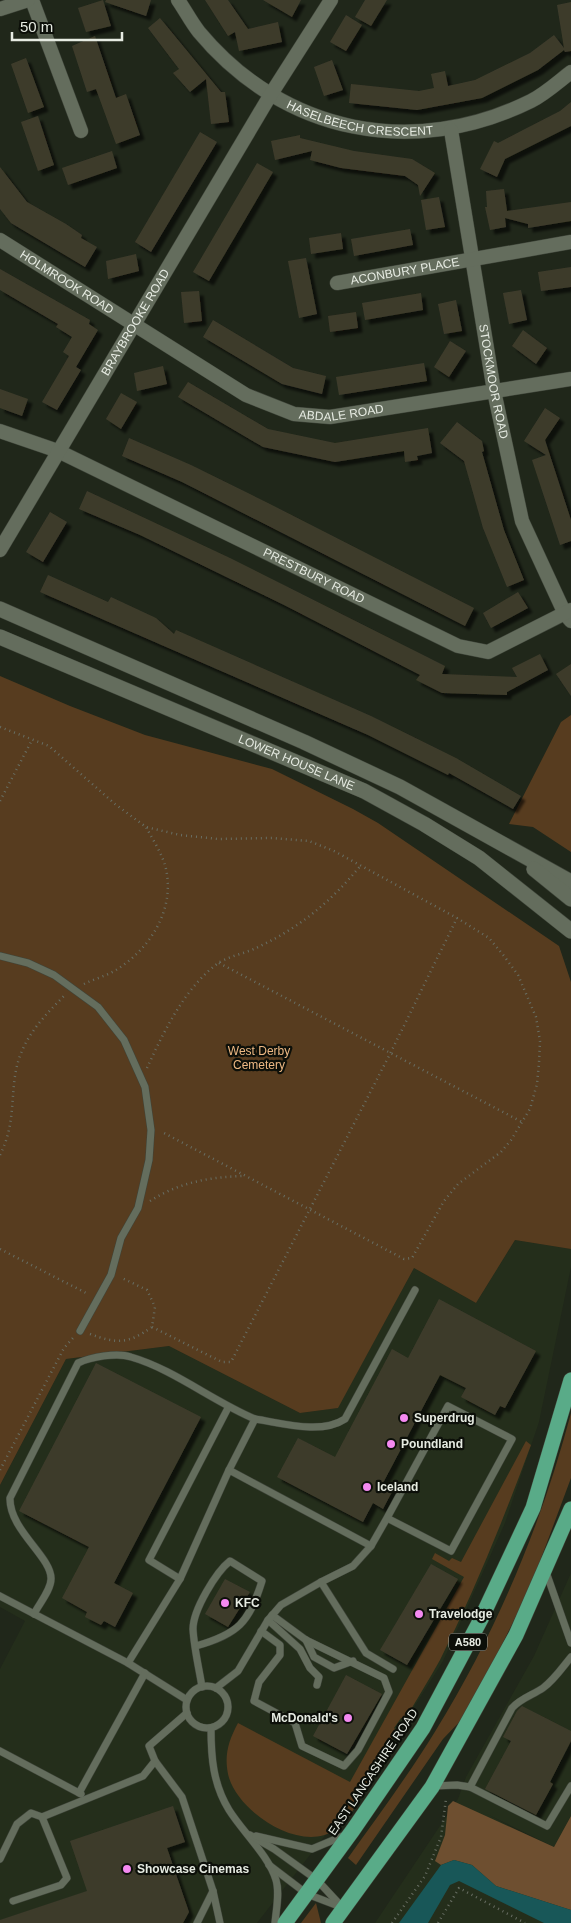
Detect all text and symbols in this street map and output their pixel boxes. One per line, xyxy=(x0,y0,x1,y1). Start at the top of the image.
scale bar xyxy=(12,10,122,42)
text: 50 m xyxy=(20,18,53,35)
street label: HASELBEECH CRESCENT xyxy=(284,97,435,139)
street label: HOLMROOK ROAD xyxy=(17,247,117,317)
street label: ACONBURY PLACE xyxy=(349,255,461,288)
street label: BRAYBROOKE ROAD xyxy=(98,266,173,378)
street label: STOCKMOOR ROAD xyxy=(476,323,511,440)
street label: ABDALE ROAD xyxy=(298,402,385,424)
street label: PRESTBURY ROAD xyxy=(261,545,367,607)
street label: LOWER HOUSE LANE xyxy=(236,732,357,793)
park label: West Derby Cemetery xyxy=(228,1044,290,1072)
place label: Superdrug xyxy=(414,1411,475,1425)
marker: Superdrug xyxy=(398,1412,410,1424)
place label: Poundland xyxy=(401,1437,463,1451)
marker: Poundland xyxy=(385,1438,397,1450)
place label: Iceland xyxy=(377,1480,418,1494)
marker: Iceland xyxy=(361,1481,373,1493)
place label: KFC xyxy=(235,1596,260,1610)
marker: KFC xyxy=(219,1597,231,1609)
place label: Travelodge xyxy=(429,1607,493,1621)
marker: Travelodge xyxy=(413,1608,425,1620)
road number: A580 xyxy=(449,1634,487,1650)
street label: EAST LANCASHIRE ROAD xyxy=(325,1706,421,1838)
place label: McDonald's xyxy=(271,1711,338,1725)
marker: McDonald's xyxy=(342,1712,354,1724)
place label: Showcase Cinemas xyxy=(137,1862,249,1876)
marker: Showcase Cinemas xyxy=(121,1863,133,1875)

